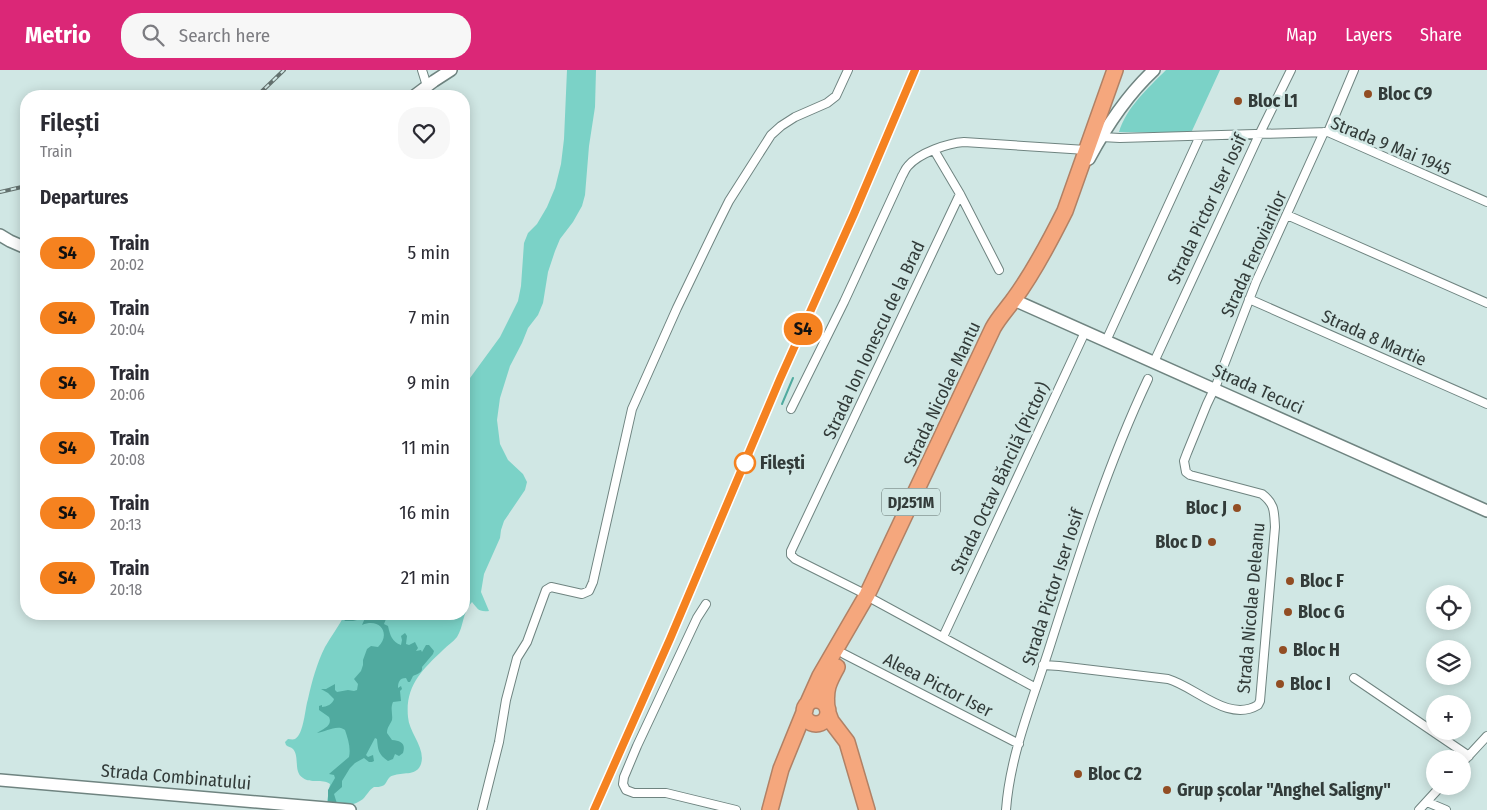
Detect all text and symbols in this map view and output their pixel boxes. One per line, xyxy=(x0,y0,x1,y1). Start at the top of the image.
search box xyxy=(121,13,471,58)
text: Metrio xyxy=(25,21,91,49)
icon: search xyxy=(139,21,167,49)
text: Search here xyxy=(179,24,270,47)
text: Map xyxy=(1286,24,1317,46)
text: Layers xyxy=(1345,24,1392,46)
text: Share xyxy=(1420,24,1462,46)
place label: Bloc C9 xyxy=(1378,83,1432,105)
marker: Bloc C9 xyxy=(1362,88,1374,100)
place label: Bloc L1 xyxy=(1248,90,1298,112)
marker: Bloc L1 xyxy=(1232,95,1244,107)
button: heart xyxy=(398,107,450,159)
text: Filești xyxy=(40,109,100,137)
street label: Strada 9 Mai 1945 xyxy=(1328,112,1454,180)
street label: Strada Pictor Iser Iosif xyxy=(1163,129,1252,288)
text: Train xyxy=(40,142,72,161)
text: Departures xyxy=(40,186,128,209)
street label: Strada Feroviarilor xyxy=(1216,187,1292,321)
text: Train xyxy=(110,232,149,255)
street label: Strada Ion Ionescu de la Brad xyxy=(818,237,930,443)
text: 5 min xyxy=(407,241,450,264)
text: S4 xyxy=(58,242,77,264)
text: 20:02 xyxy=(110,255,144,274)
text: Train xyxy=(110,297,149,320)
street label: Strada 8 Martie xyxy=(1318,305,1430,371)
text: 7 min xyxy=(408,306,450,329)
text: S4 xyxy=(58,307,77,329)
line badge: S4 xyxy=(780,313,826,345)
text: S4 xyxy=(794,318,812,340)
street label: Strada Nicolae Mantu xyxy=(899,318,985,470)
text: 20:04 xyxy=(110,320,145,339)
street label: Strada Tecuci xyxy=(1209,359,1307,419)
text: Train xyxy=(110,362,149,385)
text: 9 min xyxy=(407,371,450,394)
text: S4 xyxy=(58,372,77,394)
street label: Strada Octav Băncilă (Pictor) xyxy=(946,378,1054,578)
text: 20:06 xyxy=(110,385,145,404)
text: Train xyxy=(110,427,149,450)
text: 11 min xyxy=(402,436,450,459)
text: S4 xyxy=(58,437,77,459)
text: 20:08 xyxy=(110,450,145,469)
marker: Filești xyxy=(734,452,756,474)
place label: Filești xyxy=(760,452,805,475)
road number: DJ251M xyxy=(882,488,940,516)
text: Train xyxy=(110,492,149,515)
place label: Bloc J xyxy=(1186,497,1227,519)
text: 16 min xyxy=(399,501,450,524)
text: S4 xyxy=(58,502,77,524)
marker: Bloc J xyxy=(1231,502,1243,514)
street label: Strada Pictor Iser Iosif xyxy=(1017,505,1089,668)
text: 20:13 xyxy=(110,515,142,534)
street label: Strada Nicolae Deleanu xyxy=(1233,522,1269,694)
place label: Bloc D xyxy=(1155,531,1202,553)
marker: Bloc D xyxy=(1206,536,1218,548)
text: Train xyxy=(110,557,149,580)
text: 21 min xyxy=(401,566,450,589)
text: S4 xyxy=(58,567,77,589)
place label: Bloc F xyxy=(1300,570,1344,592)
marker: Bloc F xyxy=(1284,575,1296,587)
text: 20:18 xyxy=(110,580,142,599)
map controls xyxy=(1426,585,1471,795)
button: locate xyxy=(1426,585,1471,630)
place label: Bloc G xyxy=(1298,601,1345,623)
marker: Bloc G xyxy=(1282,606,1294,618)
place label: Bloc H xyxy=(1293,639,1340,661)
button: layers xyxy=(1426,640,1471,685)
marker: Bloc H xyxy=(1277,644,1289,656)
street label: Aleea Pictor Iser xyxy=(880,648,997,722)
place label: Bloc I xyxy=(1290,673,1331,695)
marker: Bloc I xyxy=(1274,678,1286,690)
button: + xyxy=(1426,695,1471,740)
button: − xyxy=(1426,750,1471,795)
street label: Strada Combinatului xyxy=(100,759,252,795)
place label: Bloc C2 xyxy=(1088,763,1142,785)
marker: Bloc C2 xyxy=(1072,768,1084,780)
place label: Grup școlar "Anghel Saligny" xyxy=(1177,779,1391,802)
marker: Grup școlar "Anghel Saligny" xyxy=(1161,784,1173,796)

